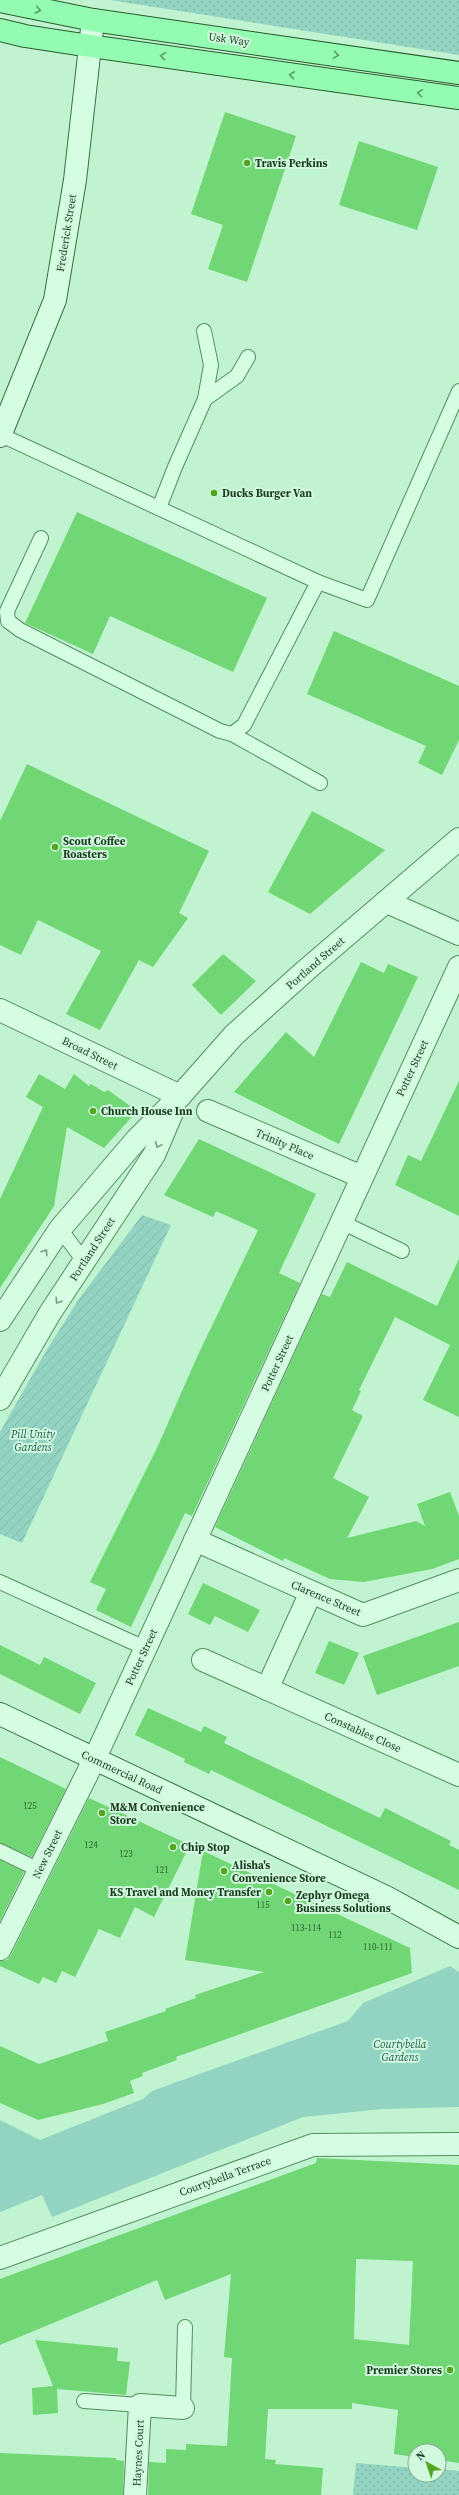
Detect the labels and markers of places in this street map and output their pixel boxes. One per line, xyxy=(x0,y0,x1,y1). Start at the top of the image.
place label: Travis Perkins xyxy=(255,156,328,171)
marker: Travis Perkins xyxy=(242,158,252,168)
place label: Ducks Burger Van xyxy=(222,486,312,501)
marker: Ducks Burger Van xyxy=(209,488,219,498)
place label: Scout Coffee Roasters xyxy=(63,834,126,862)
marker: Scout Coffee Roasters xyxy=(50,842,60,852)
place label: Church House Inn xyxy=(101,1104,193,1119)
marker: Church House Inn xyxy=(88,1106,98,1116)
place label: M&M Convenience Store xyxy=(110,1800,205,1828)
marker: M&M Convenience Store xyxy=(97,1808,107,1818)
place label: Chip Stop xyxy=(181,1840,230,1855)
marker: Chip Stop xyxy=(168,1842,178,1852)
place label: Alisha's Convenience Store xyxy=(232,1858,326,1886)
marker: Alisha's Convenience Store xyxy=(219,1866,229,1876)
place label: KS Travel and Money Transfer xyxy=(110,1885,262,1900)
marker: KS Travel and Money Transfer xyxy=(264,1887,274,1897)
place label: Zephyr Omega Business Solutions xyxy=(296,1888,391,1916)
marker: Zephyr Omega Business Solutions xyxy=(283,1896,293,1906)
place label: Premier Stores xyxy=(366,2363,442,2378)
marker: Premier Stores xyxy=(445,2365,455,2375)

